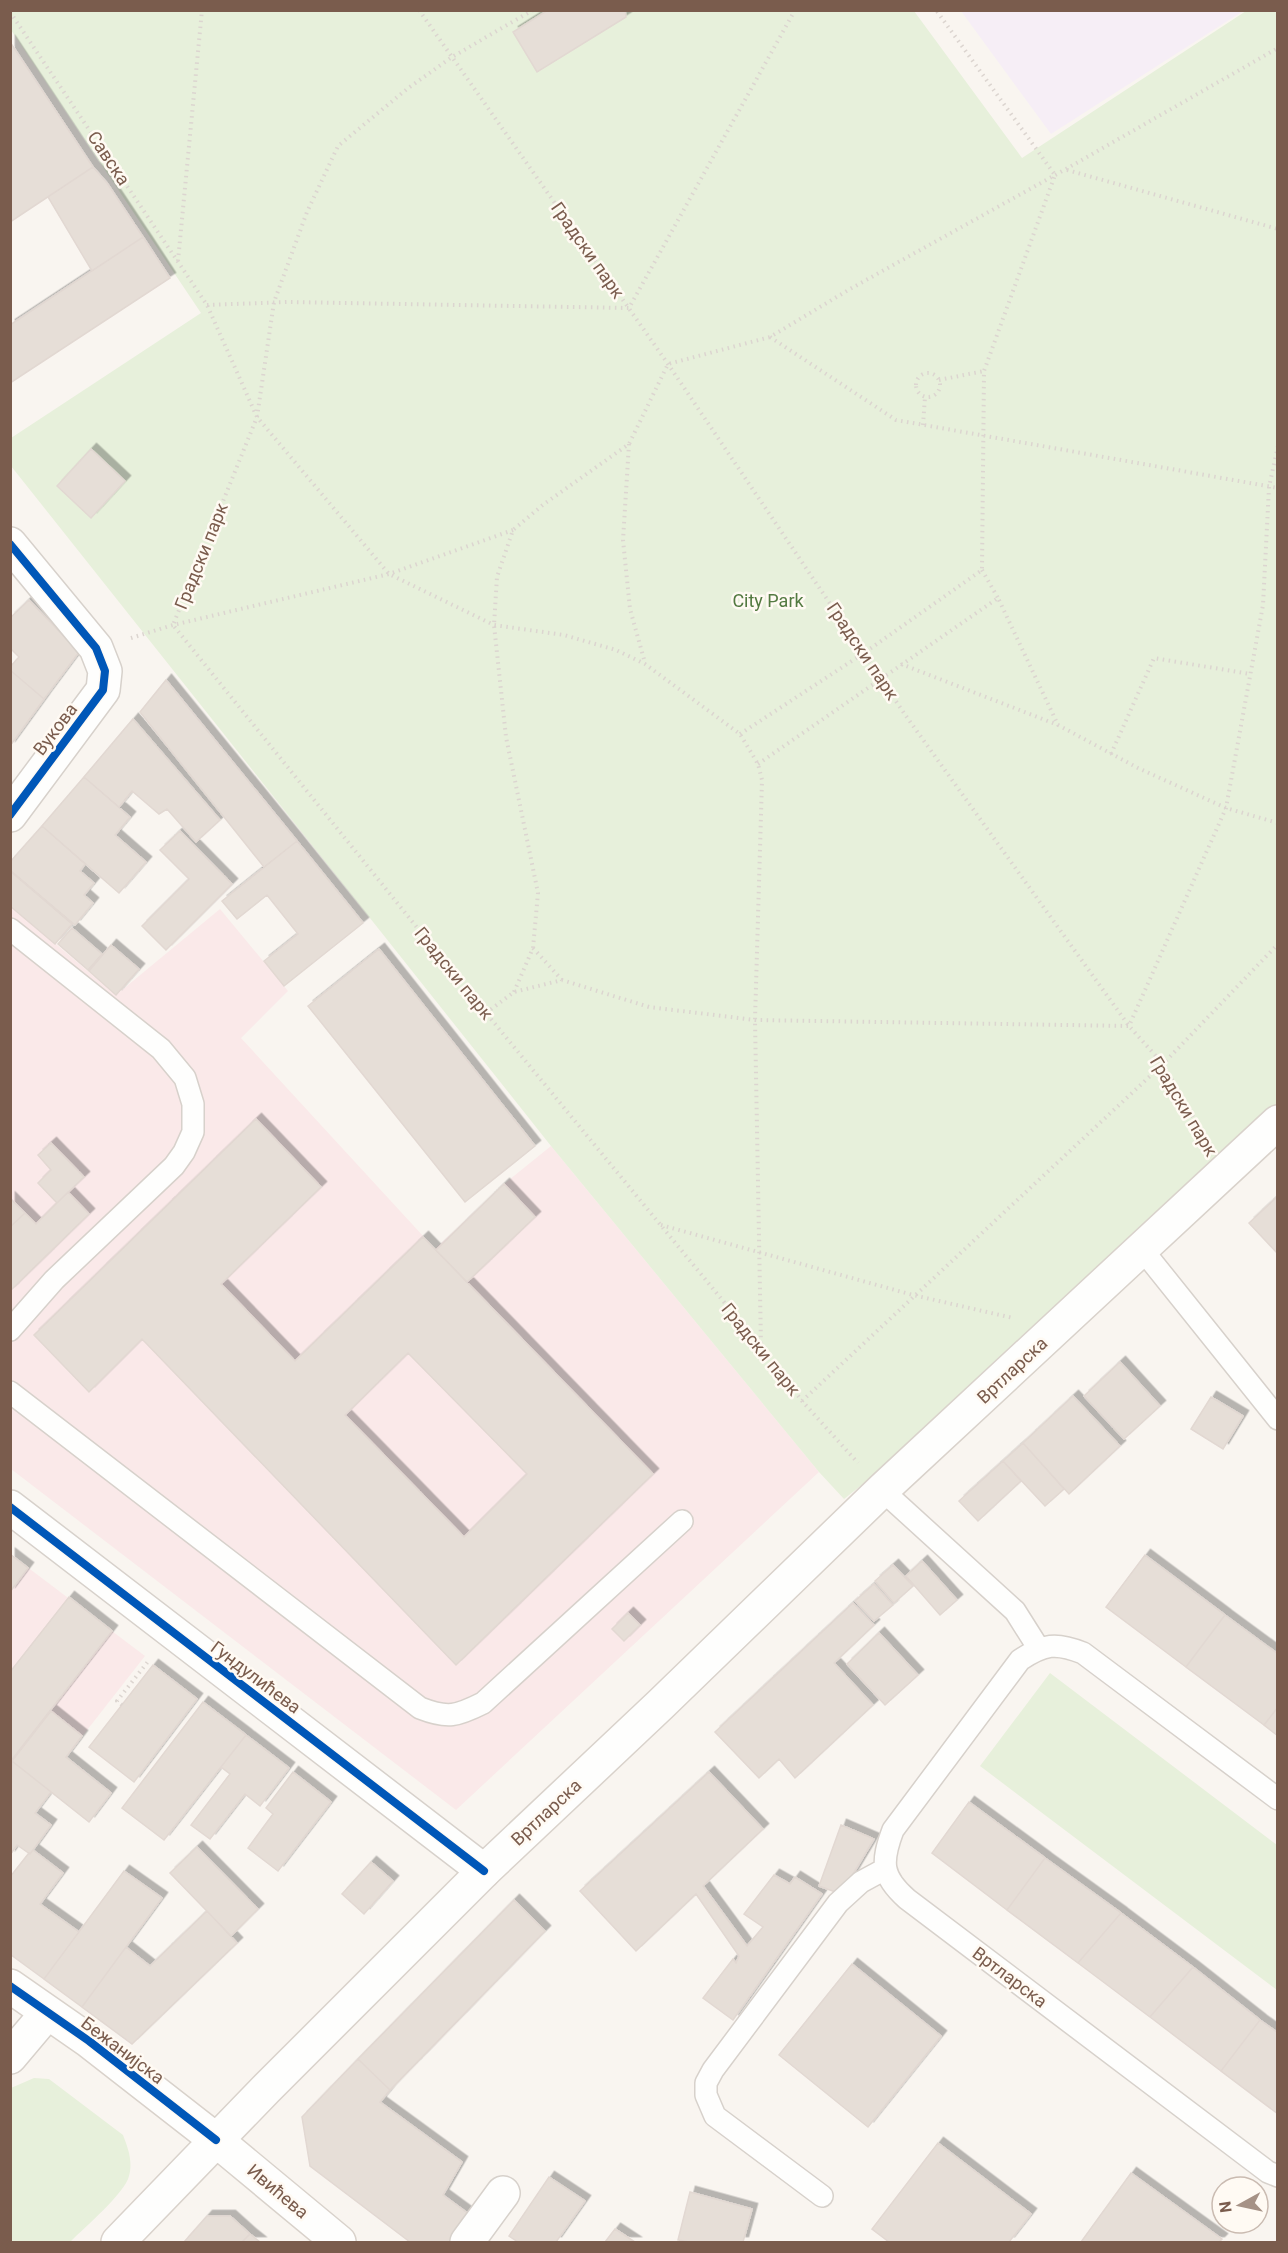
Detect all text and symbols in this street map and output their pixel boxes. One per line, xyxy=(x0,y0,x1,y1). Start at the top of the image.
street label: Савска xyxy=(83,127,135,189)
street label: Градски парк xyxy=(547,198,629,303)
street label: Градски парк xyxy=(170,499,232,612)
park label: City Park xyxy=(732,590,804,611)
street label: Градски парк xyxy=(823,598,903,704)
street label: Вукова xyxy=(29,699,81,759)
street label: Градски парк xyxy=(410,922,498,1024)
street label: Градски парк xyxy=(1146,1052,1222,1160)
street label: Градски парк xyxy=(717,1298,805,1400)
street label: Вртларска xyxy=(973,1332,1051,1408)
street label: Гундулићева xyxy=(207,1636,305,1718)
street label: Вртларска xyxy=(507,1774,585,1850)
street label: Вртларска xyxy=(969,1942,1051,2012)
street label: Бежанијска xyxy=(77,2012,169,2088)
street label: Ивићева xyxy=(243,2159,313,2223)
north arrow xyxy=(1210,2175,1270,2235)
text: N xyxy=(1215,2200,1236,2214)

